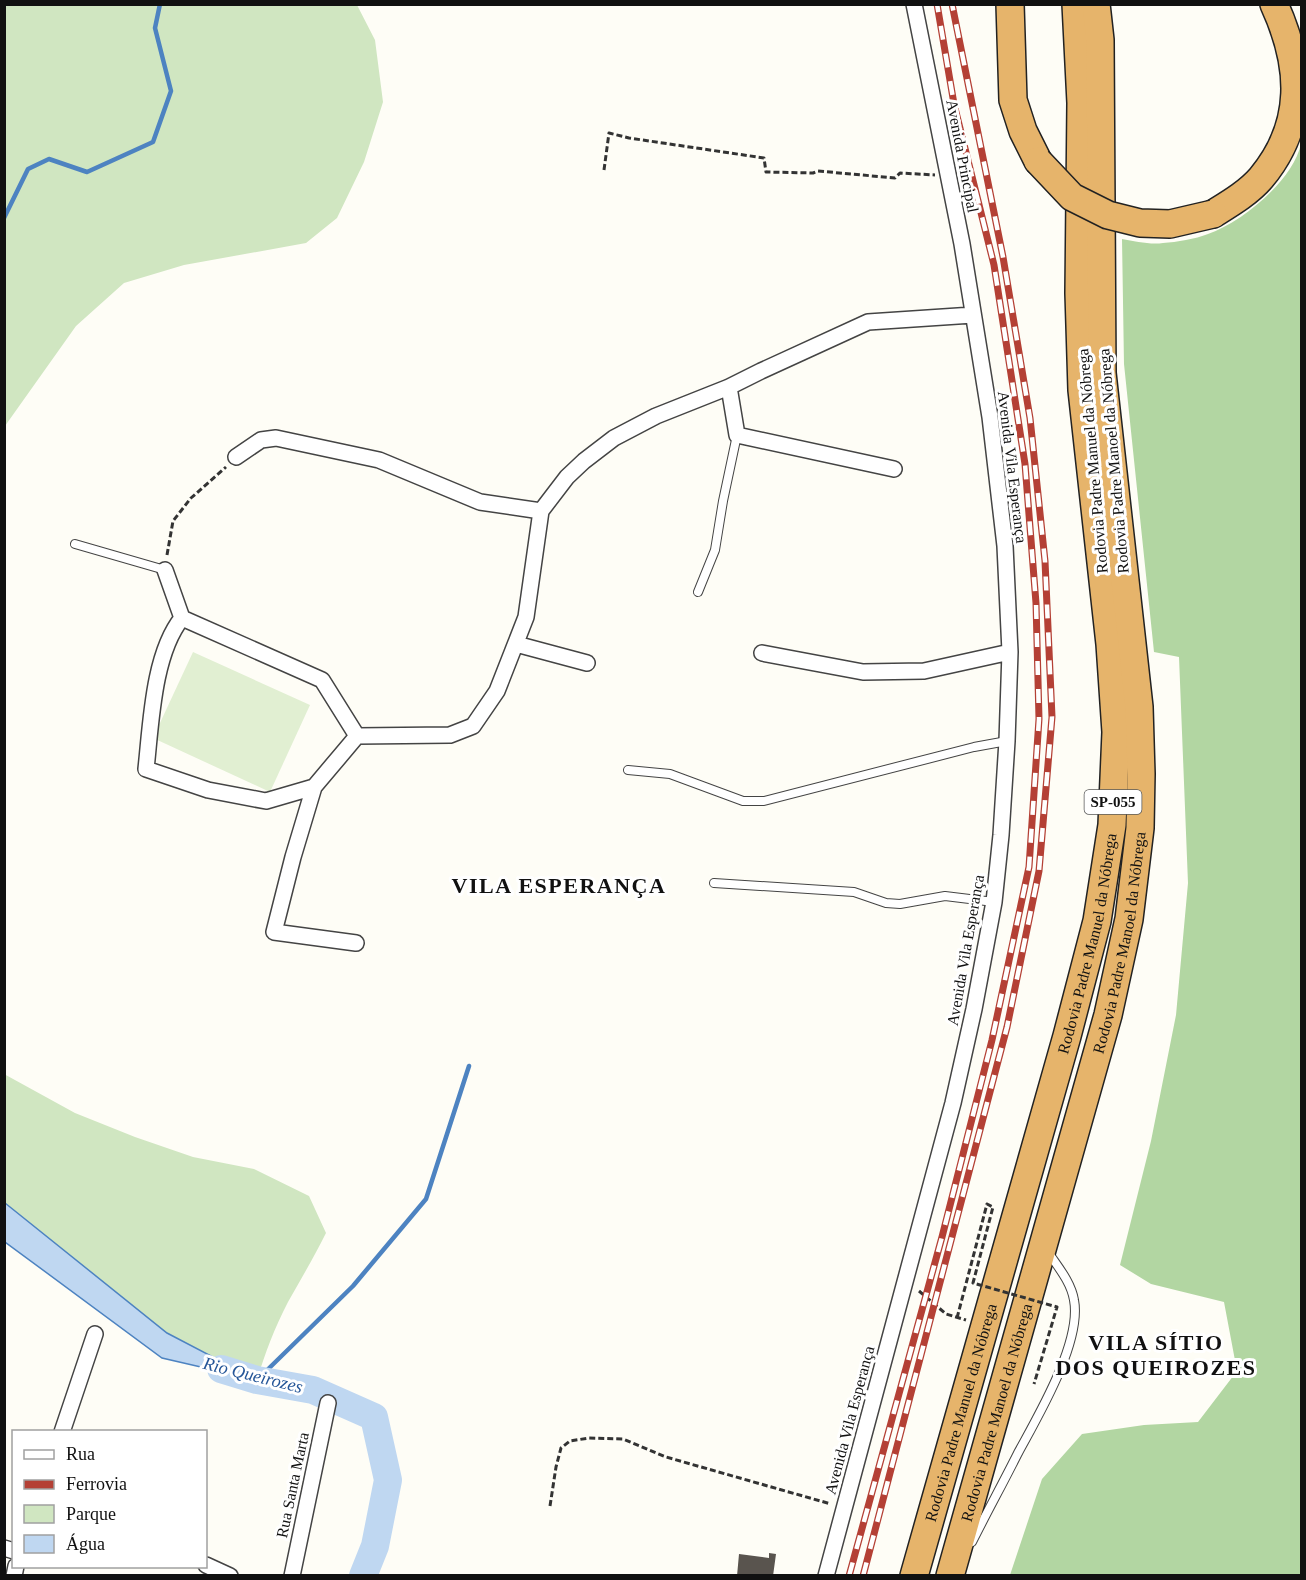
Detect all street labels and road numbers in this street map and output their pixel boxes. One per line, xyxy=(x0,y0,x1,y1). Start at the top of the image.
street label: Avenida Principal xyxy=(942,98,982,215)
street label: Rodovia Padre Manuel da Nóbrega xyxy=(1074,348,1112,574)
street label: Rodovia Padre Manoel da Nóbrega xyxy=(1095,348,1133,574)
street label: Avenida Vila Esperança xyxy=(994,390,1030,544)
road number: SP-055 xyxy=(1084,790,1142,814)
street label: Rodovia Padre Manoel da Nóbrega xyxy=(1090,831,1149,1056)
street label: Rodovia Padre Manuel da Nóbrega xyxy=(1054,832,1120,1056)
street label: Avenida Vila Esperança xyxy=(944,873,988,1027)
street label: Rodovia Padre Manuel da Nóbrega xyxy=(922,1302,1000,1524)
street label: Rodovia Padre Manoel da Nóbrega xyxy=(958,1302,1035,1523)
street label: Avenida Vila Esperança xyxy=(821,1344,878,1497)
street label: Rua Santa Marta xyxy=(273,1431,312,1539)

